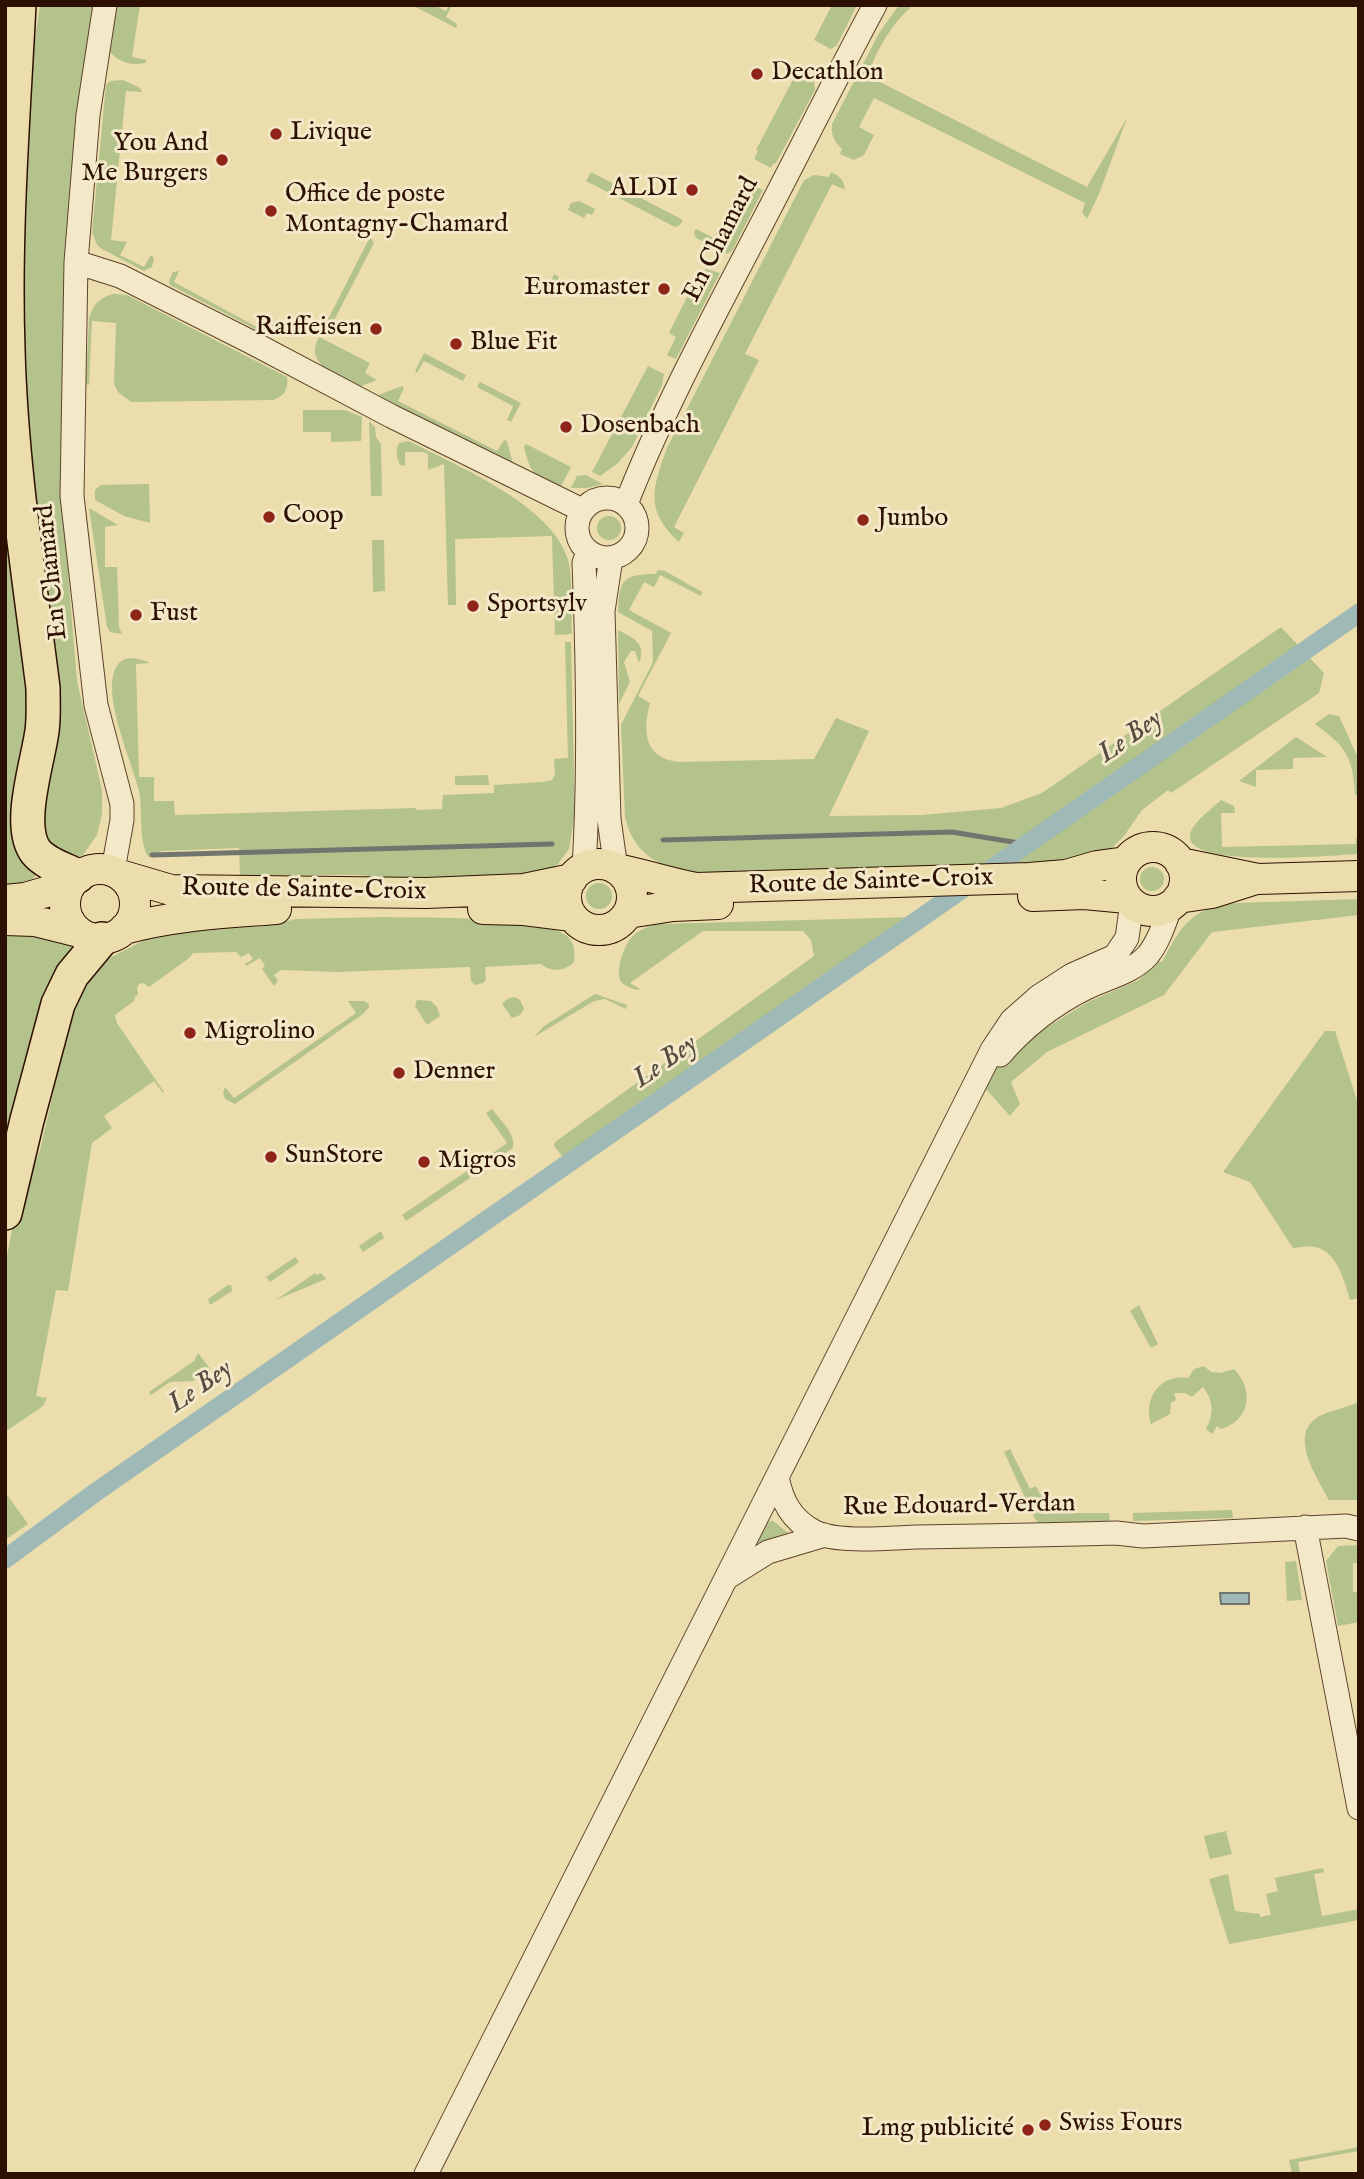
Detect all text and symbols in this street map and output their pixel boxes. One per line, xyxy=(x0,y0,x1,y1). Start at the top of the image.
place label: Decathlon xyxy=(771,58,884,90)
marker: Decathlon xyxy=(749,66,765,82)
place label: Livique xyxy=(290,118,372,150)
marker: Livique xyxy=(268,126,284,142)
place label: You And Me Burgers xyxy=(81,129,208,190)
marker: You And Me Burgers xyxy=(214,152,230,168)
street label: En Chamard xyxy=(677,172,767,308)
place label: ALDI xyxy=(610,174,678,206)
place label: Office de poste Montagny-Chamard xyxy=(285,180,508,242)
marker: ALDI xyxy=(684,182,700,198)
marker: Office de poste Montagny-Chamard xyxy=(263,203,279,219)
place label: Euromaster xyxy=(524,273,650,305)
marker: Euromaster xyxy=(656,281,672,297)
place label: Raiffeisen xyxy=(255,313,362,345)
marker: Raiffeisen xyxy=(368,321,384,337)
place label: Blue Fit xyxy=(470,328,558,360)
marker: Blue Fit xyxy=(448,336,464,352)
place label: Dosenbach xyxy=(580,411,700,443)
marker: Dosenbach xyxy=(558,419,574,435)
place label: Coop xyxy=(283,501,344,533)
street label: En Chamard xyxy=(30,503,76,641)
place label: Jumbo xyxy=(877,504,948,536)
marker: Coop xyxy=(261,509,277,525)
marker: Jumbo xyxy=(855,512,871,528)
place label: Sportsylv xyxy=(487,590,587,622)
marker: Sportsylv xyxy=(465,598,481,614)
place label: Fust xyxy=(150,599,198,631)
marker: Fust xyxy=(128,607,144,623)
water label: Le Bey xyxy=(1092,704,1170,772)
street label: Route de Sainte-Croix xyxy=(748,863,994,903)
street label: Route de Sainte-Croix xyxy=(181,873,427,909)
place label: Migrolino xyxy=(204,1017,315,1049)
marker: Migrolino xyxy=(182,1025,198,1041)
water label: Le Bey xyxy=(627,1029,705,1097)
place label: Denner xyxy=(413,1057,495,1089)
marker: Denner xyxy=(391,1065,407,1081)
place label: SunStore xyxy=(285,1141,383,1173)
place label: Migros xyxy=(438,1146,516,1178)
marker: SunStore xyxy=(263,1149,279,1165)
marker: Migros xyxy=(416,1154,432,1170)
water label: Le Bey xyxy=(162,1354,240,1422)
street label: Rue Edouard-Verdan xyxy=(842,1489,1076,1525)
place label: Swiss Fours xyxy=(1059,2109,1182,2141)
place label: Lmg publicité xyxy=(862,2114,1014,2146)
marker: Swiss Fours xyxy=(1037,2117,1053,2133)
marker: Lmg publicité xyxy=(1020,2122,1036,2138)

